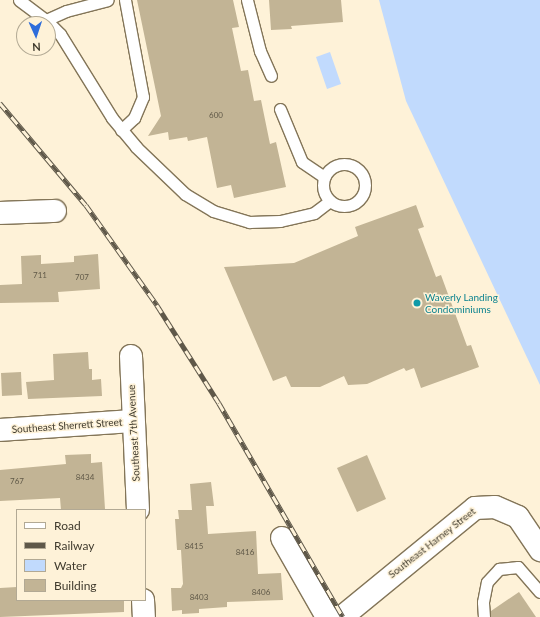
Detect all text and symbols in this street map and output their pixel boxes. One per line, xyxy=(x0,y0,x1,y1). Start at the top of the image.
north arrow xyxy=(16,16,56,56)
text: N xyxy=(32,41,41,54)
house number: 600 xyxy=(209,111,223,121)
house number: 711 xyxy=(33,271,47,281)
house number: 707 xyxy=(75,273,89,283)
place label: Waverly Landing Condominiums xyxy=(425,291,498,314)
marker: Waverly Landing Condominiums xyxy=(412,298,422,308)
street label: Southeast 7th Avenue xyxy=(125,384,143,482)
street label: Southeast Sherrett Street xyxy=(11,416,123,436)
house number: 8434 xyxy=(76,473,94,483)
house number: 767 xyxy=(10,477,24,487)
street label: Southeast Harney Street xyxy=(386,505,478,581)
legend xyxy=(16,509,146,601)
text: Road xyxy=(54,518,81,533)
text: Railway xyxy=(54,538,94,553)
house number: 8415 xyxy=(185,542,203,552)
house number: 8416 xyxy=(236,548,254,558)
text: Water xyxy=(54,558,87,573)
text: Building xyxy=(54,578,97,593)
house number: 8406 xyxy=(252,588,270,598)
house number: 8403 xyxy=(190,593,208,603)

